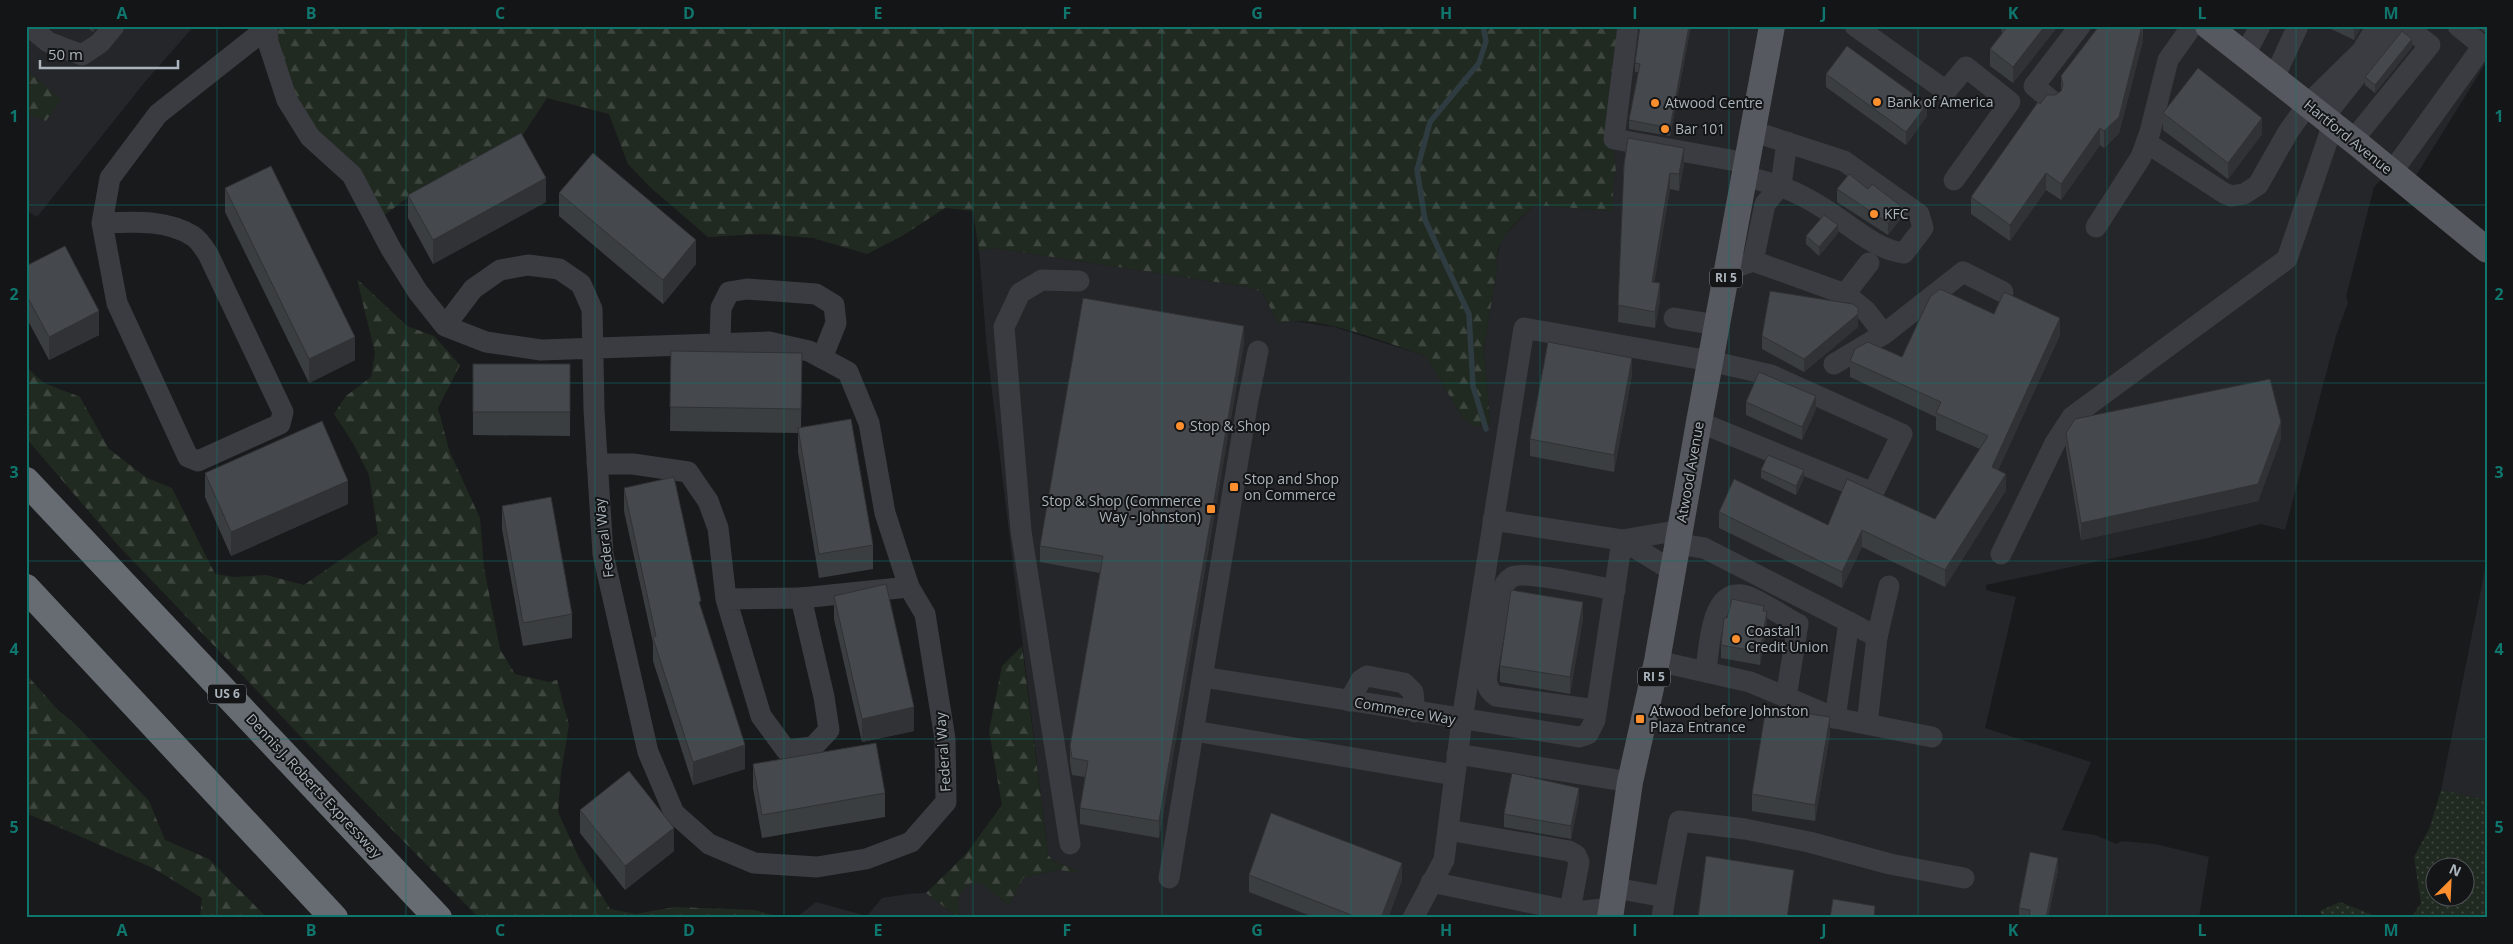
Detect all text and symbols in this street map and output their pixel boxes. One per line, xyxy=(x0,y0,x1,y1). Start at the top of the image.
text: A xyxy=(116,2,128,24)
text: B xyxy=(306,2,316,24)
text: C xyxy=(495,2,505,24)
text: D xyxy=(683,2,695,24)
text: E xyxy=(874,2,883,24)
text: F xyxy=(1063,2,1071,24)
text: G xyxy=(1251,2,1263,24)
text: H xyxy=(1440,2,1452,24)
text: I xyxy=(1632,2,1638,24)
text: J xyxy=(1819,2,1827,24)
text: K xyxy=(2008,2,2019,24)
text: L xyxy=(2197,2,2207,24)
text: M xyxy=(2383,2,2399,24)
scale bar xyxy=(40,38,178,70)
text: 50 m xyxy=(48,44,83,64)
place label: Bank of America xyxy=(1887,92,1994,111)
place label: Atwood Centre xyxy=(1665,93,1763,112)
street label: Hartford Avenue xyxy=(2300,95,2397,178)
marker: Bank of America xyxy=(1871,96,1883,108)
marker: Atwood Centre xyxy=(1649,97,1661,109)
text: 1 xyxy=(9,105,19,127)
text: 1 xyxy=(2494,105,2504,127)
place label: Bar 101 xyxy=(1675,119,1725,138)
marker: Bar 101 xyxy=(1659,123,1671,135)
place label: KFC xyxy=(1884,204,1909,223)
marker: KFC xyxy=(1868,208,1880,220)
road number: RI 5 xyxy=(1710,268,1742,288)
text: 2 xyxy=(9,283,19,305)
text: 2 xyxy=(2494,283,2504,305)
place label: Stop & Shop xyxy=(1190,416,1270,435)
marker: Stop & Shop xyxy=(1174,420,1186,432)
street label: Atwood Avenue xyxy=(1671,420,1708,524)
text: 3 xyxy=(9,461,19,483)
text: 3 xyxy=(2494,461,2504,483)
place label: Stop and Shop on Commerce xyxy=(1244,469,1339,504)
marker: Stop and Shop on Commerce xyxy=(1228,481,1240,493)
place label: Stop & Shop (Commerce Way - Johnston) xyxy=(1042,491,1201,526)
street label: Federal Way xyxy=(589,496,618,579)
marker: Stop & Shop (Commerce Way - Johnston) xyxy=(1205,503,1217,515)
place label: Coastal1 Credit Union xyxy=(1746,621,1828,656)
marker: Coastal1 Credit Union xyxy=(1730,633,1742,645)
text: 4 xyxy=(9,638,19,660)
text: 4 xyxy=(2494,638,2504,660)
road number: RI 5 xyxy=(1638,668,1670,686)
road number: US 6 xyxy=(208,684,246,704)
street label: Commerce Way xyxy=(1353,692,1458,729)
place label: Atwood before Johnston Plaza Entrance xyxy=(1650,701,1809,736)
street label: Dennis J. Roberts Expressway xyxy=(242,709,387,863)
street label: Federal Way xyxy=(930,711,955,793)
marker: Atwood before Johnston Plaza Entrance xyxy=(1634,713,1646,725)
text: 5 xyxy=(9,816,19,838)
text: 5 xyxy=(2494,816,2504,838)
north arrow xyxy=(2426,856,2476,906)
text: N xyxy=(2446,859,2465,881)
text: A xyxy=(116,919,128,941)
text: B xyxy=(306,919,316,941)
text: C xyxy=(495,919,505,941)
text: D xyxy=(683,919,695,941)
text: E xyxy=(874,919,883,941)
text: F xyxy=(1063,919,1071,941)
text: G xyxy=(1251,919,1263,941)
text: H xyxy=(1440,919,1452,941)
text: I xyxy=(1632,919,1638,941)
text: J xyxy=(1819,919,1827,941)
text: K xyxy=(2008,919,2019,941)
text: L xyxy=(2197,919,2207,941)
text: M xyxy=(2383,919,2399,941)

